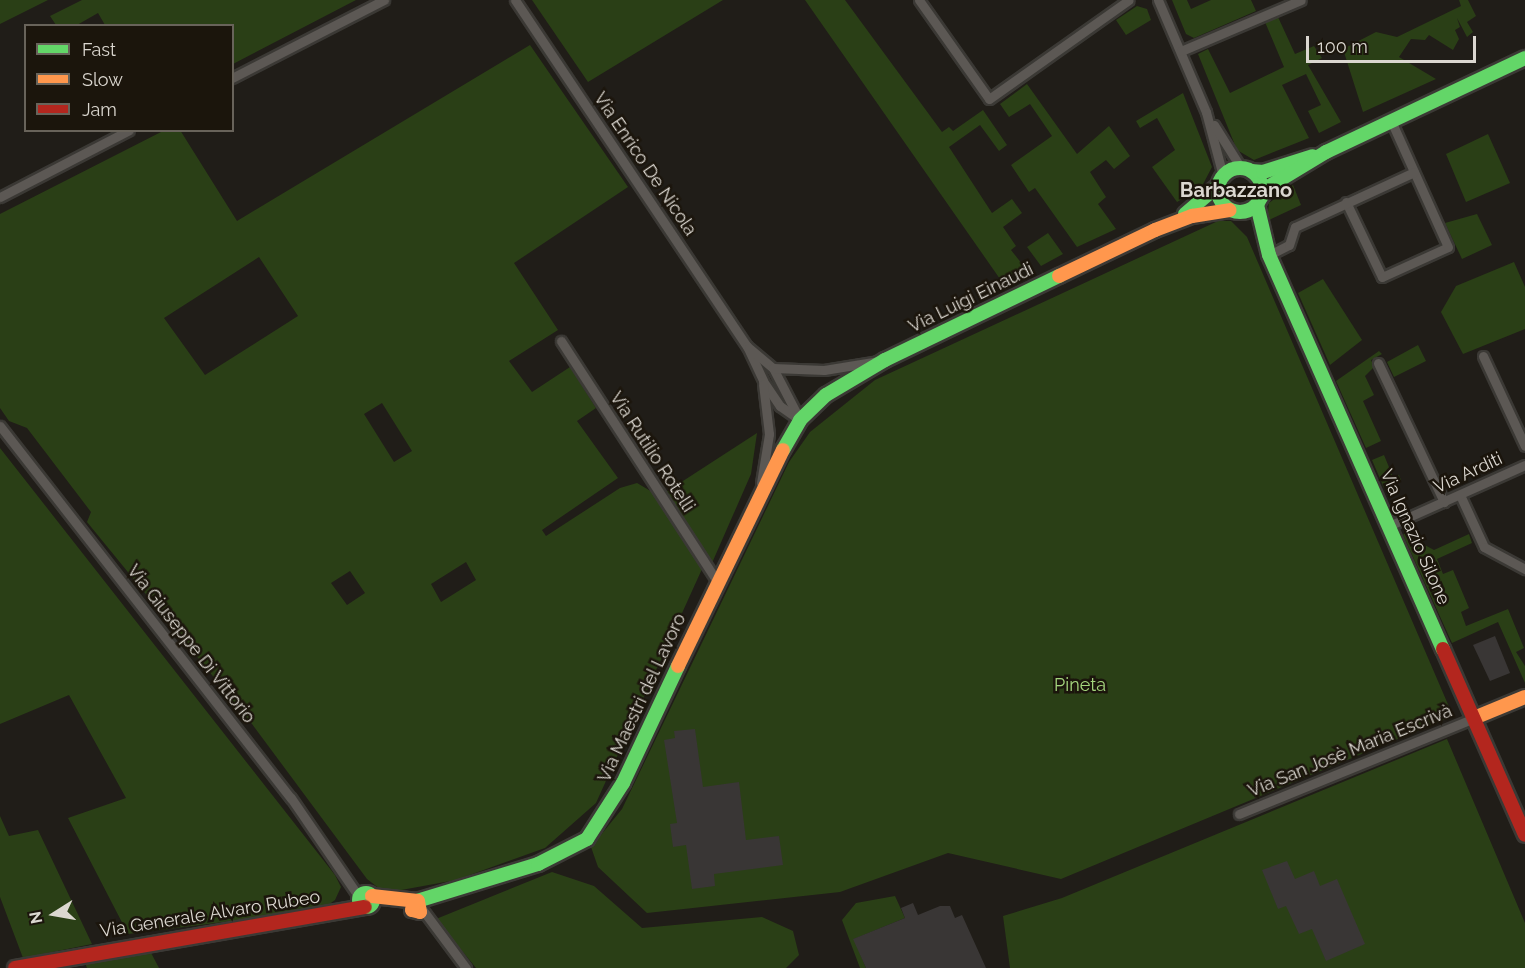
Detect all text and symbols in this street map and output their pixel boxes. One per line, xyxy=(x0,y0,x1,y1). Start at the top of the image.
legend xyxy=(24,24,234,132)
scale bar xyxy=(1309,24,1478,62)
text: 100 m xyxy=(1317,36,1368,57)
text: Fast xyxy=(82,39,116,60)
text: Slow xyxy=(82,69,123,90)
street label: Via Enrico De Nicola xyxy=(589,88,701,240)
text: Jam xyxy=(82,99,117,120)
district label: Barbazzano xyxy=(1180,178,1292,202)
street label: Via Luigi Einaudi xyxy=(905,258,1037,338)
street label: Via Rutilio Rotelli xyxy=(605,388,699,516)
street label: Via Arditi xyxy=(1430,448,1506,498)
street label: Via Ignazio Silone xyxy=(1375,466,1455,608)
street label: Via Giuseppe Di Vittorio xyxy=(122,560,260,728)
street label: Via Maestri del Lavoro xyxy=(593,610,691,786)
park label: Pineta xyxy=(1054,674,1106,696)
street label: Via San Josè Maria Escrivà xyxy=(1245,700,1455,802)
north arrow xyxy=(24,884,84,944)
street label: Via Generale Alvaro Rubeo xyxy=(98,886,322,942)
text: N xyxy=(25,910,46,925)

